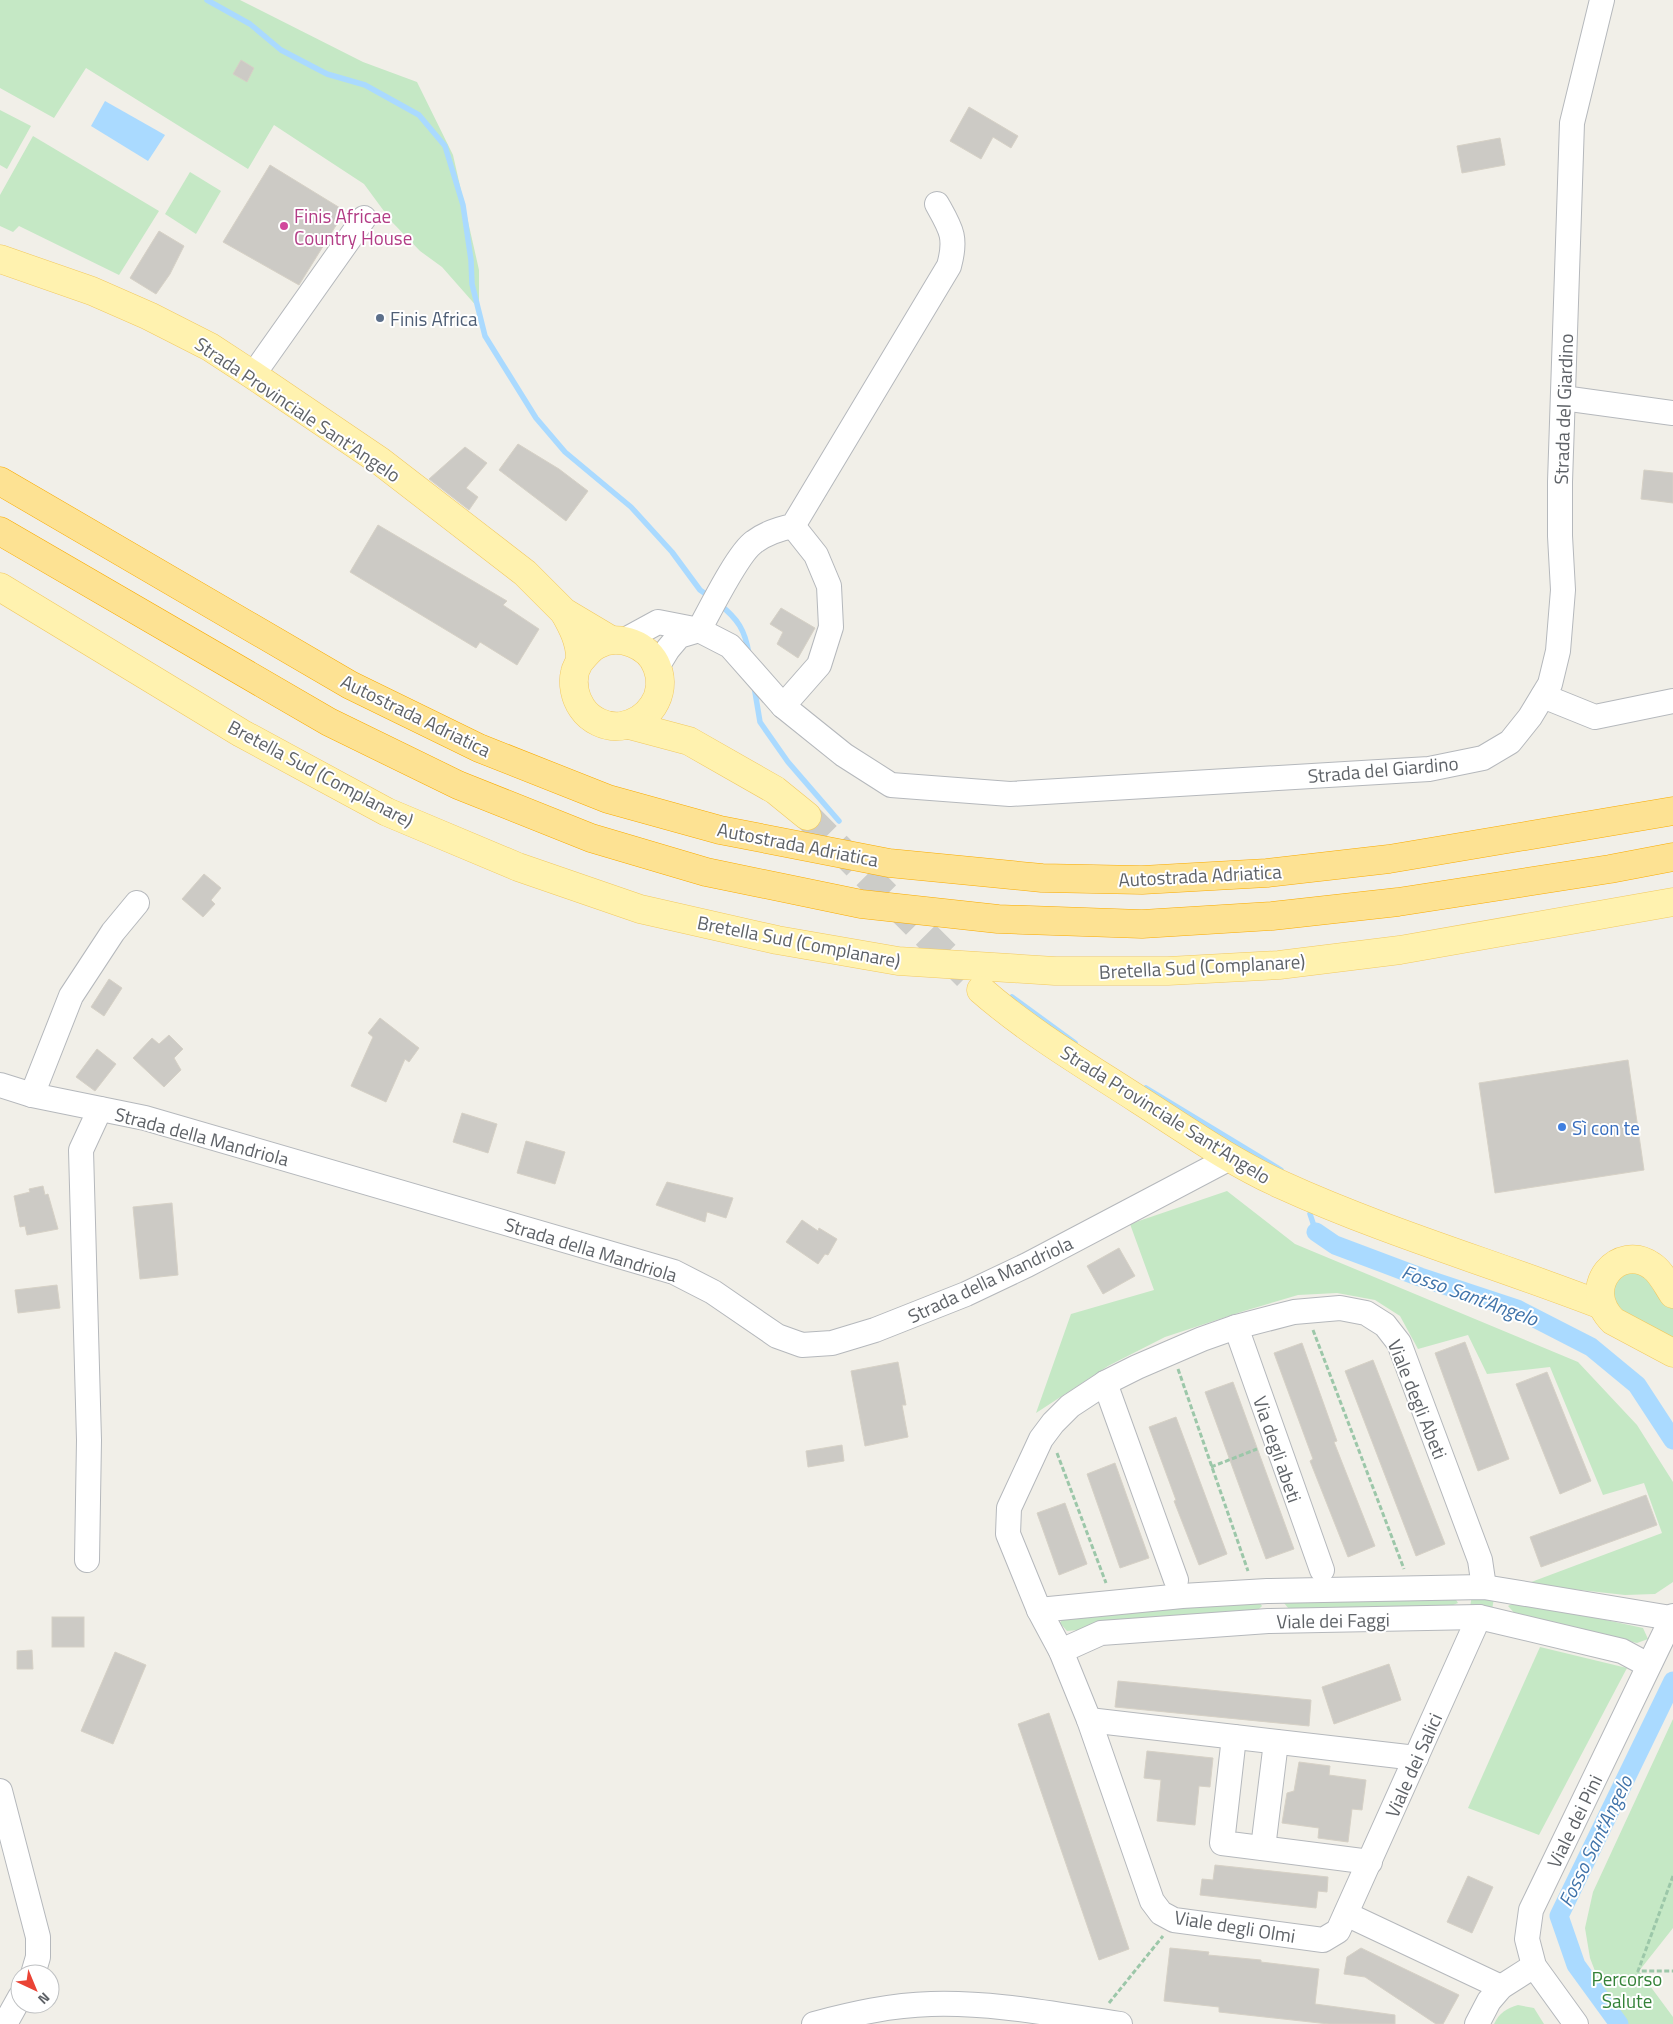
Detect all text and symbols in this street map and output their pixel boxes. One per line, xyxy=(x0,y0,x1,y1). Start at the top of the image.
place label: Finis Africae Country House xyxy=(294,201,412,252)
marker: Finis Africae Country House xyxy=(278,220,290,232)
place label: Finis Africa xyxy=(390,304,478,333)
marker: Finis Africa xyxy=(374,312,386,324)
street label: Strada Provinciale Sant'Angelo xyxy=(189,329,407,489)
street label: Strada del Giardino xyxy=(1546,333,1580,485)
street label: Autostrada Adriatica xyxy=(336,666,496,764)
street label: Bretella Sud (Complanare) xyxy=(223,712,419,834)
street label: Strada del Giardino xyxy=(1307,748,1459,790)
street label: Autostrada Adriatica xyxy=(715,814,882,874)
street label: Autostrada Adriatica xyxy=(1118,856,1283,894)
street label: Bretella Sud (Complanare) xyxy=(695,907,903,975)
street label: Bretella Sud (Complanare) xyxy=(1098,946,1306,986)
street label: Strada Provinciale Sant'Angelo xyxy=(1055,1037,1277,1191)
street label: Strada della Mandriola xyxy=(112,1099,293,1173)
place label: Sì con te xyxy=(1572,1113,1640,1142)
marker: Sì con te xyxy=(1556,1121,1568,1133)
street label: Strada della Mandriola xyxy=(501,1209,681,1289)
street label: Strada della Mandriola xyxy=(903,1228,1078,1330)
water label: Fosso Sant'Angelo xyxy=(1398,1256,1544,1334)
street label: Viale degli Abeti xyxy=(1381,1335,1455,1463)
street label: Via degli abeti xyxy=(1246,1392,1310,1506)
street label: Viale dei Faggi xyxy=(1276,1605,1390,1635)
street label: Viale dei Salici xyxy=(1377,1708,1449,1822)
street label: Viale dei Pini xyxy=(1539,1769,1609,1873)
water label: Fosso Sant'Angelo xyxy=(1550,1769,1641,1912)
street label: Viale degli Olmi xyxy=(1172,1902,1298,1950)
north arrow xyxy=(10,1964,60,2014)
park label: Percorso Salute xyxy=(1592,1964,1662,2015)
text: N xyxy=(34,1988,55,2010)

